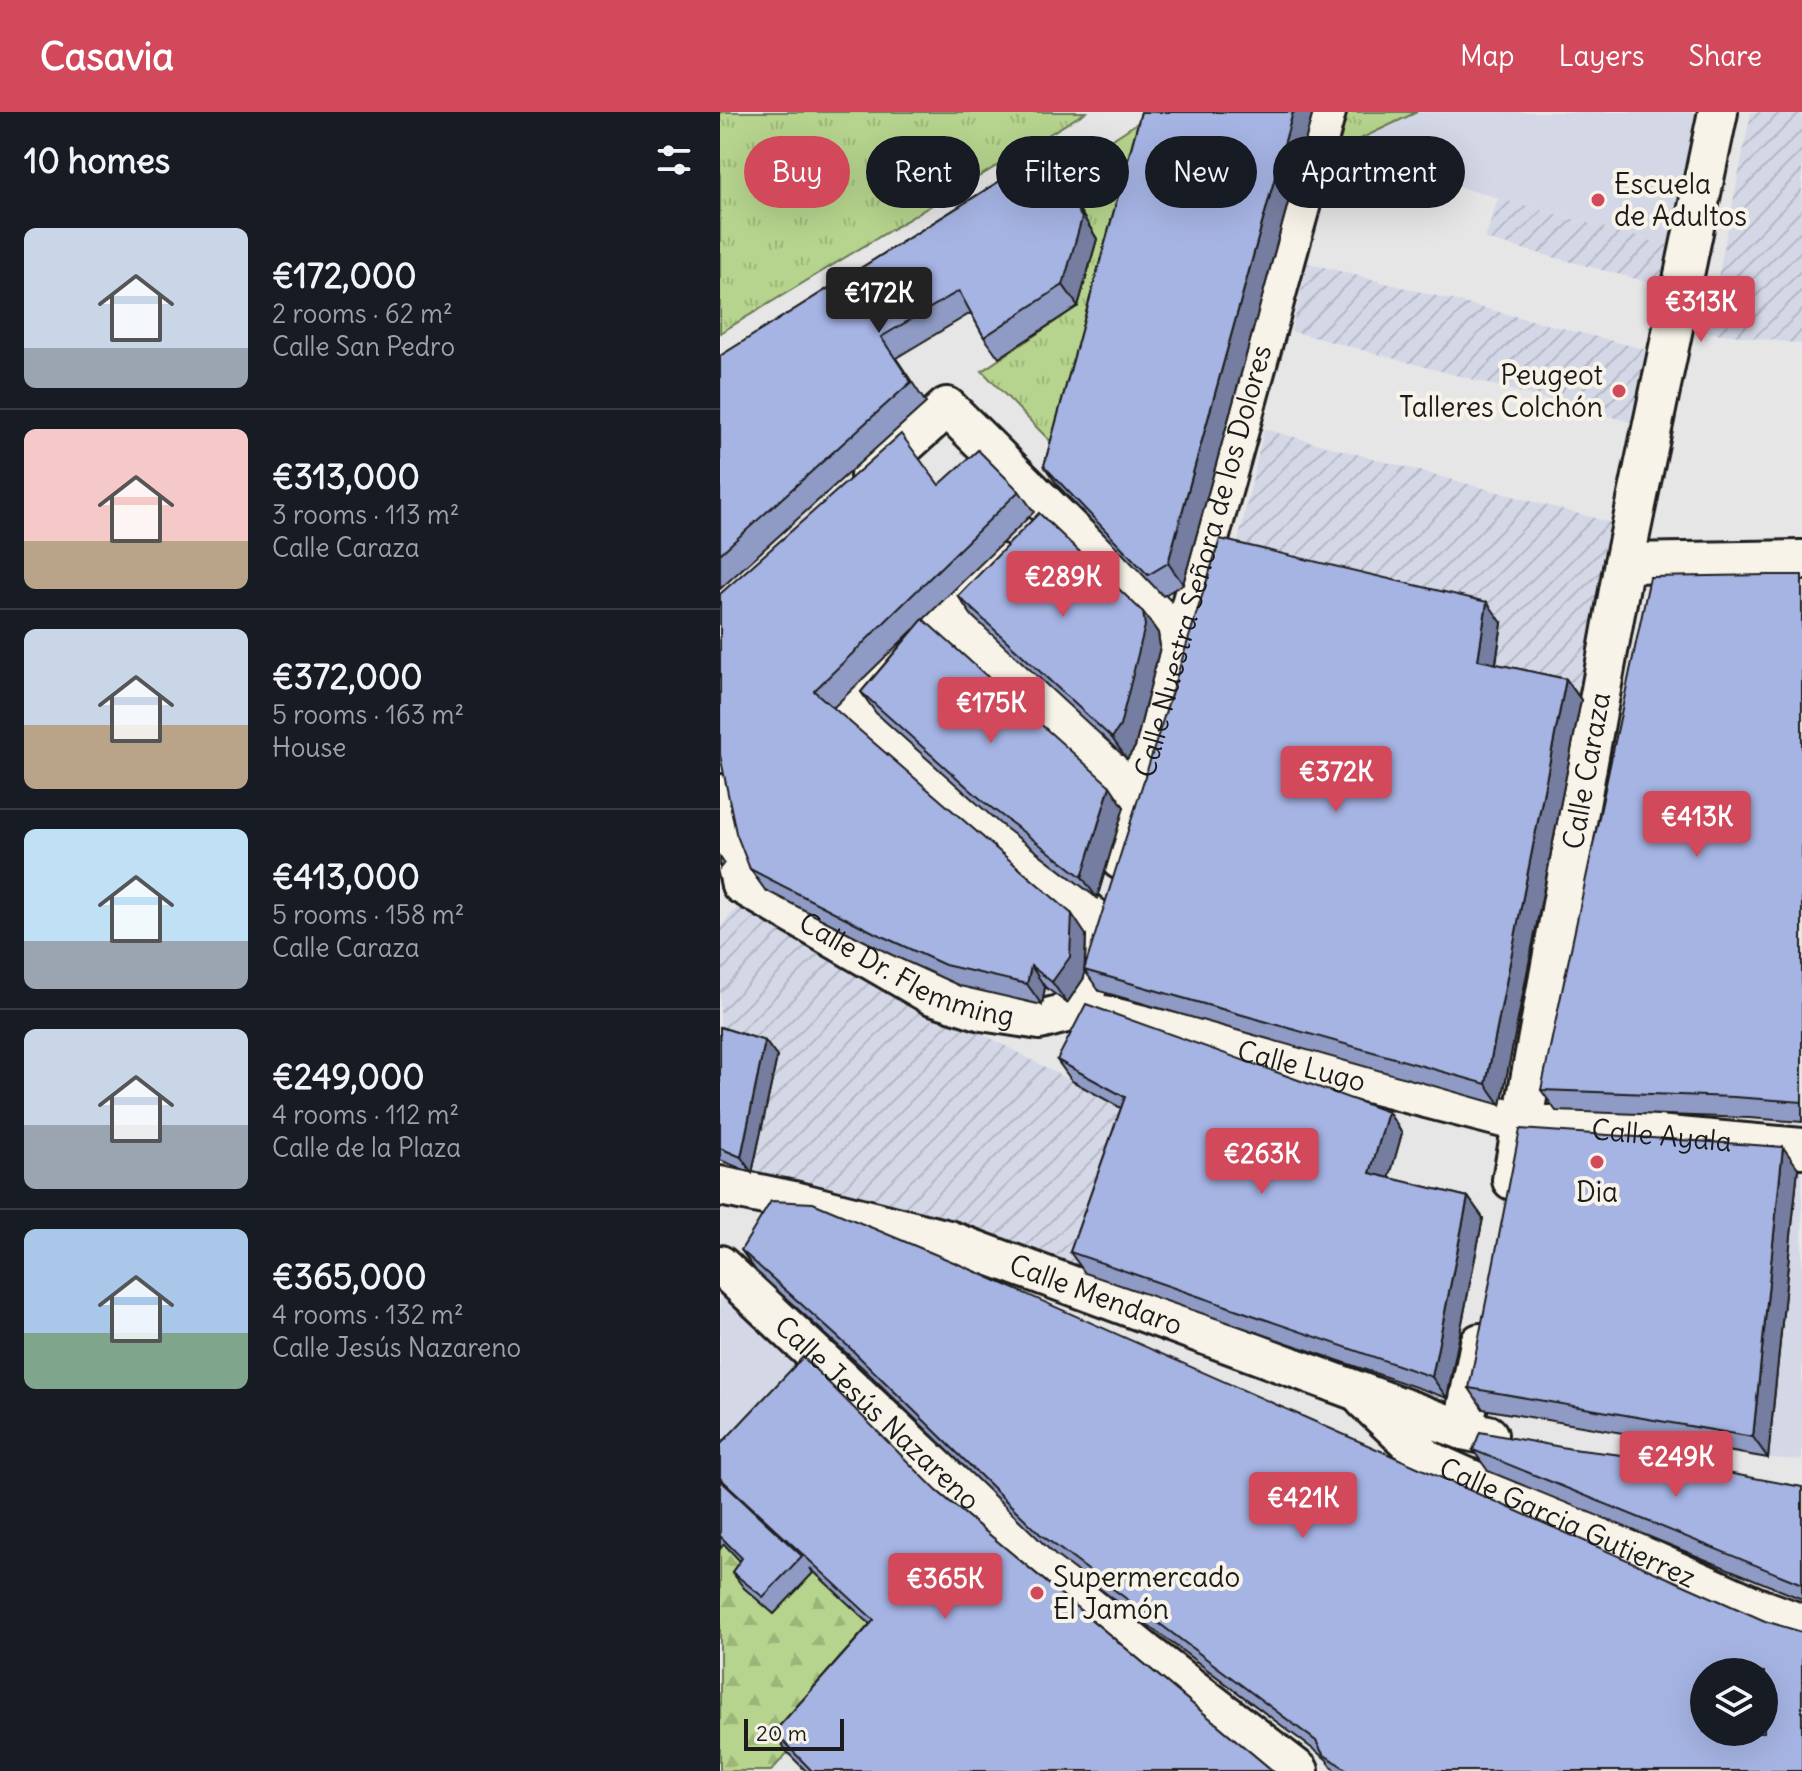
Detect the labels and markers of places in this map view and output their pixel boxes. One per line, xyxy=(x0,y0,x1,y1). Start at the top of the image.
place label: Escuela de Adultos xyxy=(1614,166,1747,234)
marker: Escuela de Adultos xyxy=(1589,191,1607,209)
pin: €172K xyxy=(823,267,935,335)
pin: €313K xyxy=(1645,276,1757,344)
place label: Peugeot Talleres Colchón xyxy=(1399,357,1603,425)
marker: Peugeot Talleres Colchón xyxy=(1610,382,1628,400)
pin: €289K xyxy=(1007,551,1119,619)
pin: €175K xyxy=(935,677,1047,745)
pin: €372K xyxy=(1280,746,1392,814)
pin: €413K xyxy=(1641,791,1753,859)
pin: €263K xyxy=(1206,1128,1318,1196)
marker: Dia xyxy=(1588,1153,1606,1171)
place label: Dia xyxy=(1576,1174,1618,1210)
pin: €249K xyxy=(1620,1431,1732,1499)
pin: €421K xyxy=(1247,1472,1359,1540)
pin: €365K xyxy=(889,1553,1001,1621)
place label: Supermercado El Jamón xyxy=(1053,1559,1240,1627)
marker: Supermercado El Jamón xyxy=(1028,1584,1046,1602)

